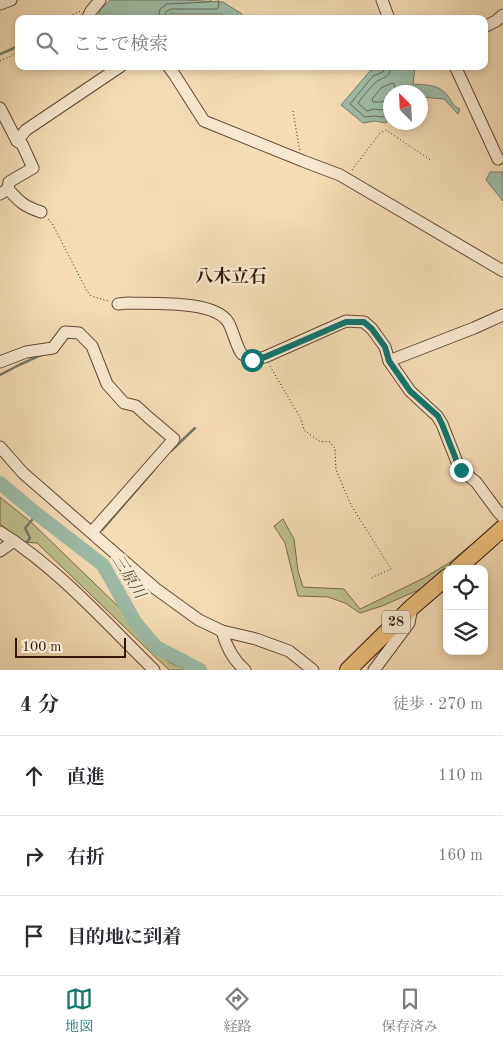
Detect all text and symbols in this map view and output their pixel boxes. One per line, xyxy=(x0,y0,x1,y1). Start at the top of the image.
search box xyxy=(15,15,488,70)
icon: search xyxy=(33,29,61,57)
text: ここで検索 xyxy=(73,36,168,55)
north arrow xyxy=(383,85,428,130)
district label: 八木立石 xyxy=(195,266,267,286)
route start xyxy=(241,349,264,372)
route end xyxy=(450,459,473,482)
water label: 三原川 xyxy=(108,551,150,603)
map controls xyxy=(443,565,488,655)
button: locate xyxy=(443,565,488,610)
road number: 28 xyxy=(382,610,410,634)
button: layers xyxy=(443,610,488,655)
scale bar xyxy=(15,635,126,658)
text: 100 m xyxy=(22,640,61,654)
text: 4 分 xyxy=(20,695,59,716)
text: 徒歩 · 270 m xyxy=(393,697,483,713)
icon: ahead xyxy=(20,762,48,790)
text: 110 m xyxy=(438,768,483,784)
text: 直進 xyxy=(67,769,105,788)
icon: right xyxy=(20,842,48,870)
text: 160 m xyxy=(438,848,483,864)
text: 右折 xyxy=(67,849,105,868)
icon: arrive xyxy=(20,922,48,950)
text: 目的地に到着 xyxy=(67,929,181,948)
tab: 地図 xyxy=(65,985,93,1036)
tab: 経路 xyxy=(223,985,251,1036)
tab: 保存済み xyxy=(382,985,438,1036)

